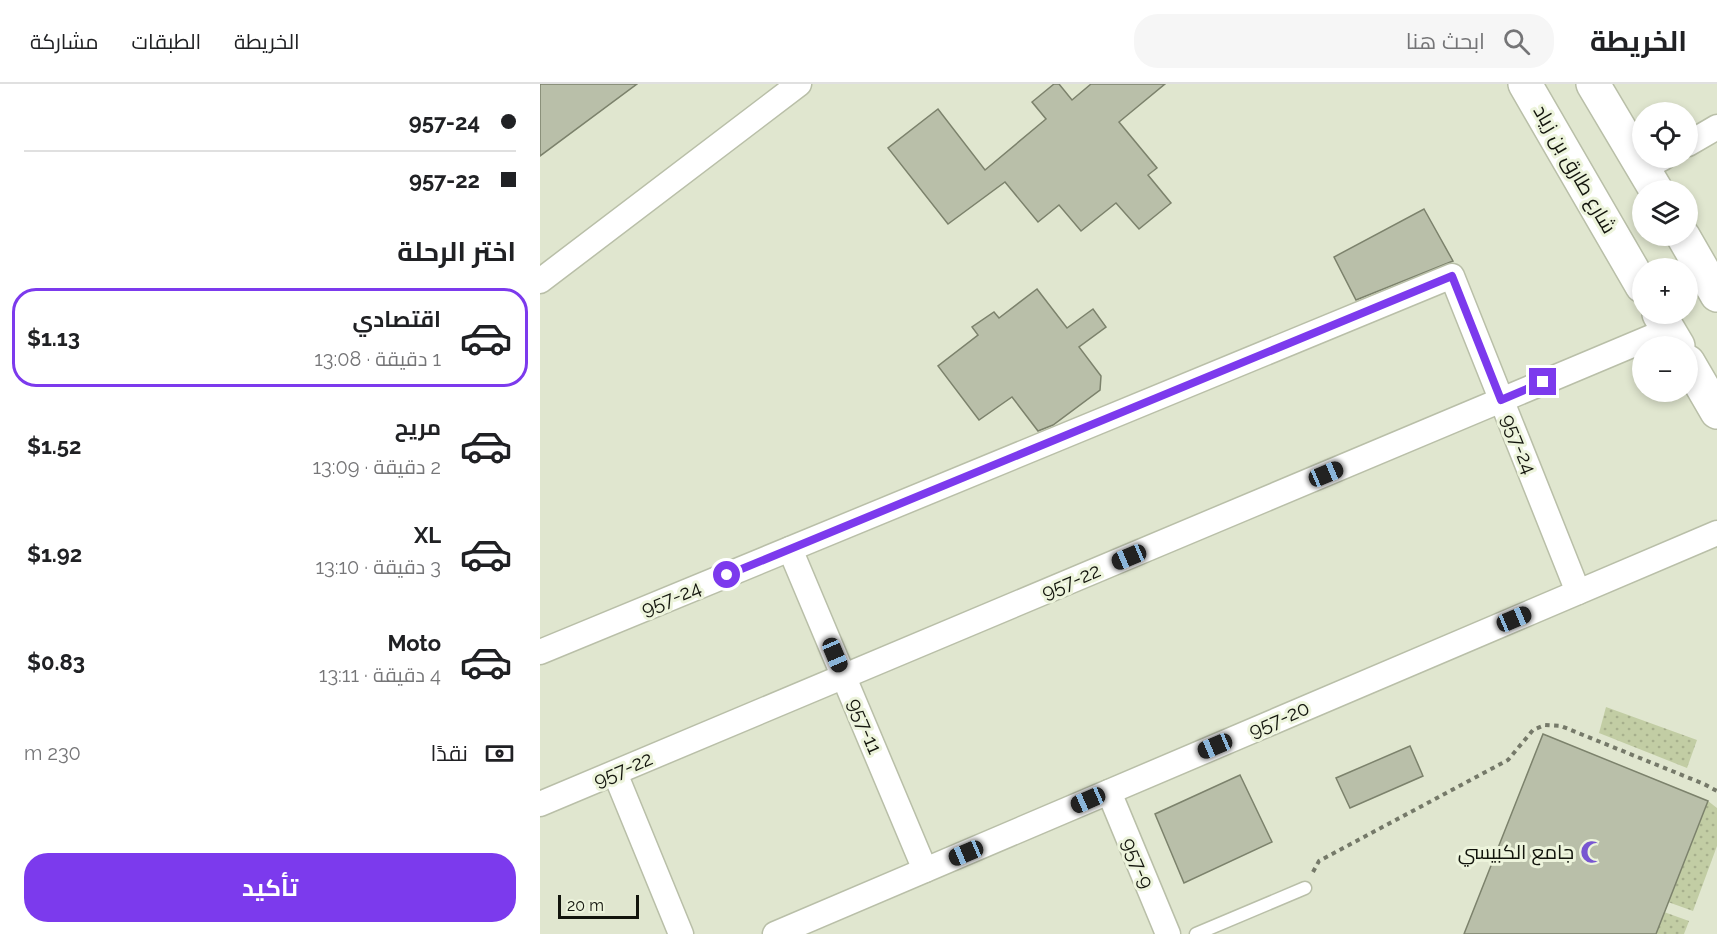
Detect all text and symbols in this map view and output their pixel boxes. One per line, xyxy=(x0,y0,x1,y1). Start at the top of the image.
search box xyxy=(1134,14,1554,68)
icon: search xyxy=(1500,25,1533,58)
text: الخريطة xyxy=(1590,25,1687,58)
text: ابحث هنا xyxy=(1406,28,1485,54)
text: مشاركة xyxy=(30,29,99,54)
text: الطبقات xyxy=(132,29,201,54)
text: الخريطة xyxy=(234,29,300,54)
street label: شارع طارق بن زياد xyxy=(1527,100,1621,239)
map controls xyxy=(1632,102,1698,402)
button: locate xyxy=(1632,102,1698,168)
text: 957-24 xyxy=(409,109,480,135)
text: 957-22 xyxy=(409,167,480,193)
button: layers xyxy=(1632,180,1698,246)
text: اختر الرحلة xyxy=(397,236,516,267)
button: + xyxy=(1632,258,1698,324)
text: اقتصادي xyxy=(352,306,441,332)
icon: car xyxy=(459,311,513,365)
text: $1.13 xyxy=(27,325,80,351)
button: − xyxy=(1632,336,1698,402)
text: 1 دقيقة · 13:08 xyxy=(314,347,441,371)
route end xyxy=(1529,368,1556,395)
street label: 957-24 xyxy=(1496,411,1542,477)
text: مريح xyxy=(395,414,441,440)
icon: car xyxy=(459,419,513,473)
text: $1.52 xyxy=(27,433,81,459)
text: 2 دقيقة · 13:09 xyxy=(313,455,441,479)
car xyxy=(1306,459,1346,489)
text: XL xyxy=(414,522,441,548)
icon: car xyxy=(459,527,513,581)
text: $1.92 xyxy=(27,541,82,567)
car xyxy=(1109,542,1149,572)
text: 3 دقيقة · 13:10 xyxy=(315,555,441,579)
street label: 957-22 xyxy=(1038,558,1104,604)
route start xyxy=(713,561,740,588)
street label: 957-24 xyxy=(638,575,704,621)
car xyxy=(1494,604,1534,634)
text: Moto xyxy=(387,630,441,656)
icon: car xyxy=(459,635,513,689)
car xyxy=(820,635,850,675)
text: $0.83 xyxy=(27,649,85,675)
text: 4 دقيقة · 13:11 xyxy=(319,663,441,687)
street label: 957-11 xyxy=(843,695,888,758)
street label: 957-20 xyxy=(1245,696,1313,742)
car xyxy=(1195,731,1235,761)
icon: cash xyxy=(483,737,516,770)
text: نقدًا xyxy=(430,740,468,766)
text: 230 m xyxy=(24,741,81,765)
street label: 957-22 xyxy=(590,746,656,792)
car xyxy=(1068,784,1108,816)
street label: 957-9 xyxy=(1117,834,1159,892)
car xyxy=(946,838,986,868)
mosque icon: جامع الكبيسي xyxy=(1579,839,1605,865)
place label: جامع الكبيسي xyxy=(1458,840,1574,867)
button: تأكيد xyxy=(24,853,516,922)
scale bar xyxy=(558,892,639,920)
text: 20 m xyxy=(567,896,604,915)

